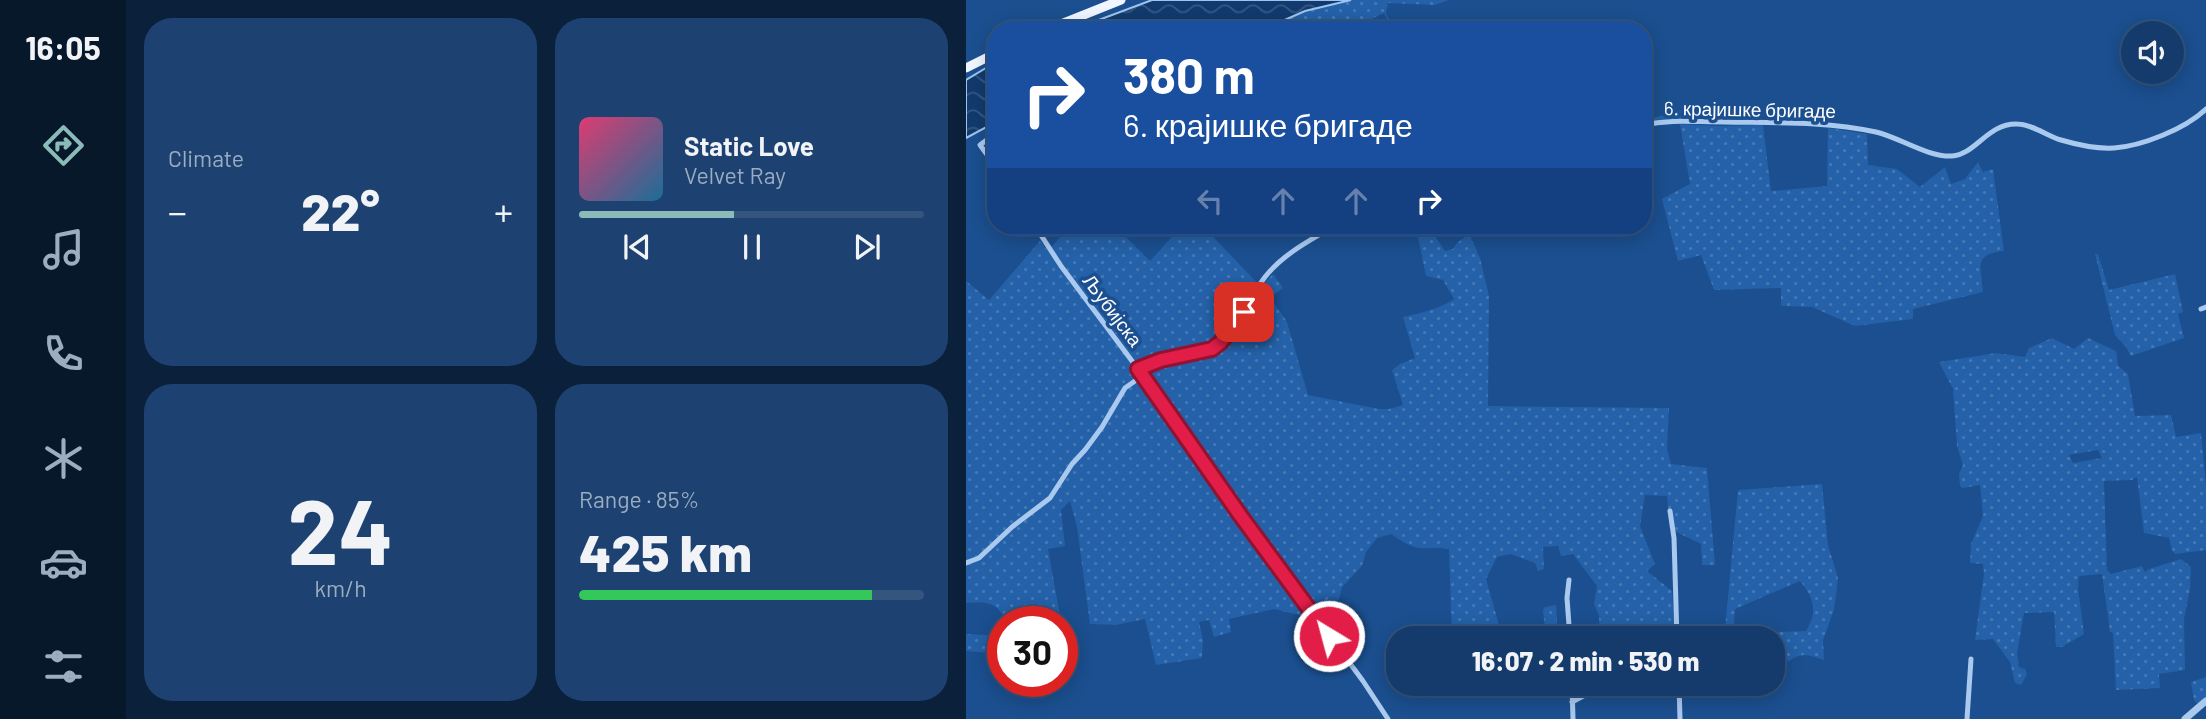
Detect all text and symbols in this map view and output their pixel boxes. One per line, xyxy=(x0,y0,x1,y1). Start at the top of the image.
map controls xyxy=(2121,21,2184,84)
button: sound xyxy=(2121,21,2184,84)
text: 16:05 xyxy=(25,28,101,66)
text: 380 m xyxy=(1123,45,1255,104)
icon: right xyxy=(1008,49,1099,140)
street label: 6. крајишке бригаде xyxy=(1664,96,1836,122)
text: 6. крајишке бригаде xyxy=(1123,105,1413,143)
icon: directions xyxy=(39,121,88,170)
text: Static Love xyxy=(684,130,814,161)
text: Climate xyxy=(168,144,244,172)
text: Velvet Ray xyxy=(684,161,786,189)
text: 22° xyxy=(301,179,380,241)
icon: left xyxy=(1191,182,1229,220)
icon: ahead xyxy=(1264,182,1302,220)
icon: ahead xyxy=(1337,182,1375,220)
icon: right xyxy=(1410,182,1448,220)
text: − xyxy=(168,188,187,234)
text: + xyxy=(494,188,513,234)
icon: music xyxy=(39,225,88,274)
icon: previous xyxy=(618,228,656,266)
icon: pause xyxy=(733,228,771,266)
icon: next xyxy=(848,228,886,266)
street label: Љубијска xyxy=(1078,269,1148,351)
pin xyxy=(1214,282,1274,342)
icon: arrive xyxy=(1225,293,1263,331)
icon: phone xyxy=(39,329,88,378)
icon: climate xyxy=(39,434,88,483)
text: 24 xyxy=(287,474,394,583)
text: Range · 85% xyxy=(579,485,699,513)
text: 425 km xyxy=(579,520,752,582)
icon: car xyxy=(39,538,88,587)
text: km/h xyxy=(314,574,367,602)
position arrow xyxy=(1292,599,1366,673)
speed limit sign: 30 xyxy=(987,606,1078,697)
icon: filters xyxy=(39,642,88,691)
text: 16:07 · 2 min · 530 m xyxy=(1472,645,1699,676)

